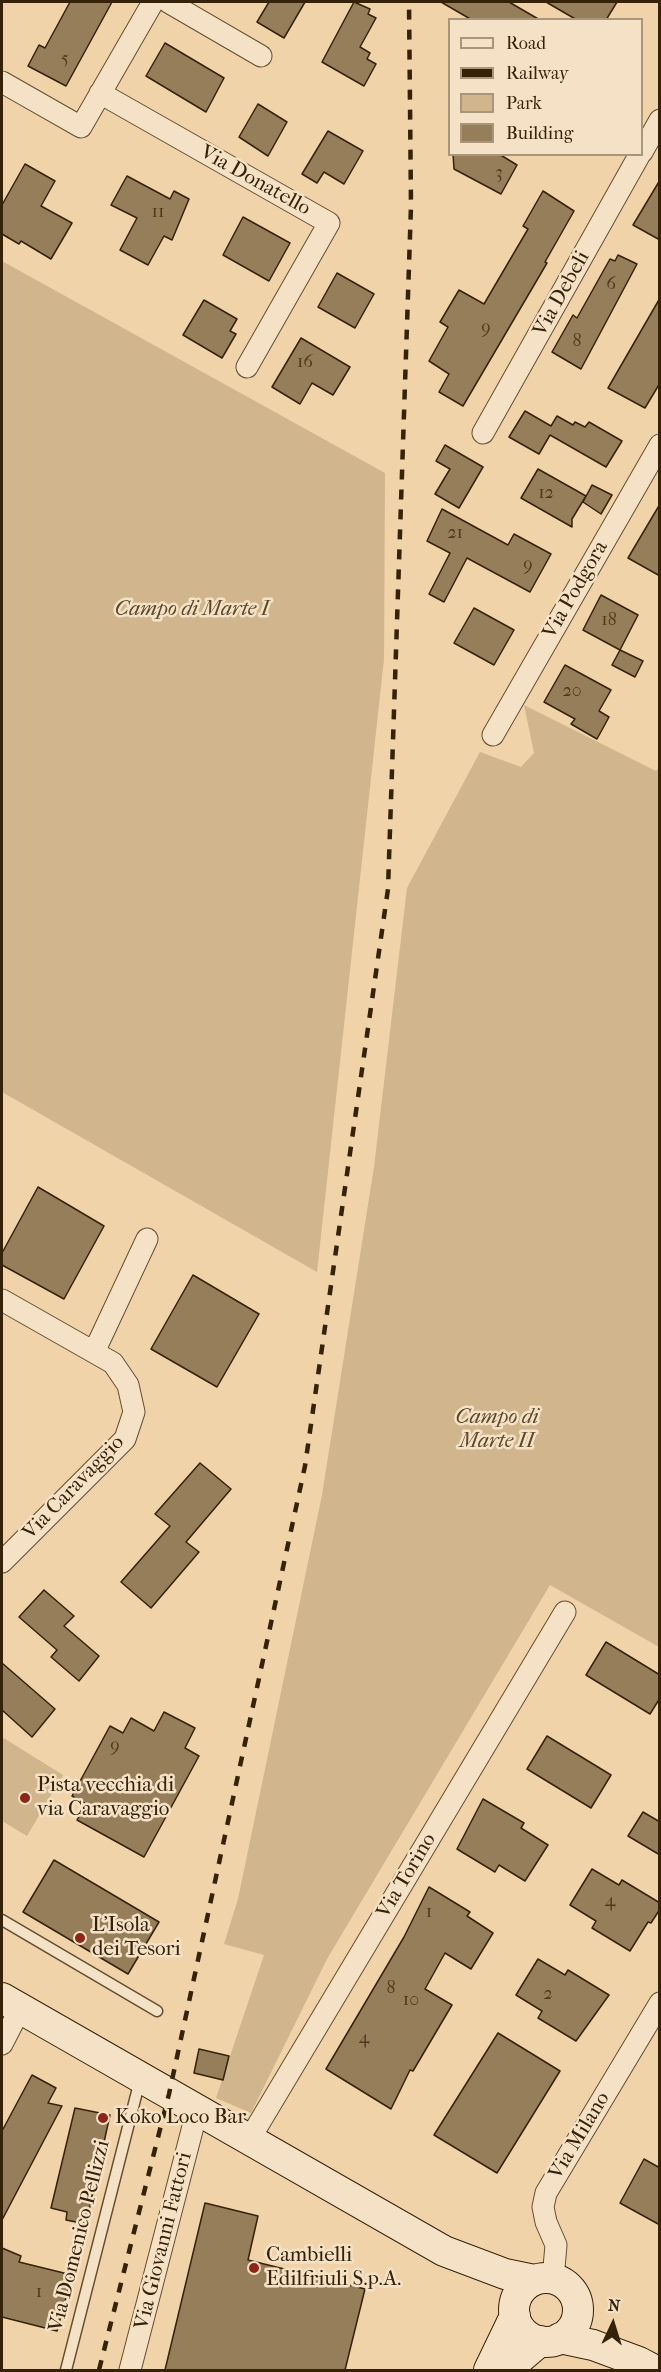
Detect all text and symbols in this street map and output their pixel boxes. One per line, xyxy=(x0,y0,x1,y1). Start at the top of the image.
legend xyxy=(448,18,643,156)
text: Road xyxy=(506,33,546,54)
house number: 5 xyxy=(61,49,69,71)
text: Railway xyxy=(506,63,569,84)
text: Park xyxy=(506,93,542,114)
text: Building xyxy=(506,123,573,144)
street label: Via Donatello xyxy=(195,140,315,222)
house number: 3 xyxy=(495,163,503,185)
house number: 11 xyxy=(152,202,164,224)
street label: Via Debeli xyxy=(528,247,596,341)
house number: 6 xyxy=(606,274,616,296)
house number: 9 xyxy=(481,318,491,340)
house number: 8 xyxy=(572,331,582,353)
house number: 16 xyxy=(297,352,313,374)
house number: 12 xyxy=(538,483,554,505)
house number: 21 xyxy=(447,523,463,545)
street label: Via Podgora xyxy=(538,537,614,643)
house number: 9 xyxy=(523,555,533,577)
park label: Campo di Marte I xyxy=(115,597,269,623)
house number: 18 xyxy=(601,610,617,632)
house number: 20 xyxy=(562,681,582,703)
park label: Campo di Marte II xyxy=(455,1405,539,1455)
street label: Via Caravaggio xyxy=(18,1431,130,1545)
house number: 9 xyxy=(110,1736,120,1758)
place label: Pista vecchia di via Caravaggio xyxy=(37,1773,174,1823)
marker: Pista vecchia di via Caravaggio xyxy=(18,1791,32,1805)
street label: Via Torino xyxy=(372,1829,442,1923)
house number: 4 xyxy=(605,1891,615,1913)
house number: 1 xyxy=(426,1902,432,1924)
place label: L'Isola dei Tesori xyxy=(92,1913,181,1963)
marker: L'Isola dei Tesori xyxy=(73,1931,87,1945)
house number: 8 xyxy=(386,1978,396,2000)
house number: 2 xyxy=(543,1984,553,2006)
house number: 10 xyxy=(403,1990,419,2012)
house number: 4 xyxy=(359,2028,369,2050)
street label: Via Milano xyxy=(544,2088,616,2184)
place label: Koko Loco Bar xyxy=(115,2105,246,2131)
marker: Koko Loco Bar xyxy=(96,2111,110,2125)
street label: Via Domenico Pellizzi xyxy=(44,2138,116,2334)
street label: Via Giovanni Fattori xyxy=(130,2150,198,2332)
place label: Cambielli Edilfriuli S.p.A. xyxy=(266,2243,401,2293)
marker: Cambielli Edilfriuli S.p.A. xyxy=(247,2261,261,2275)
house number: 1 xyxy=(36,2282,42,2304)
north arrow xyxy=(583,2294,643,2354)
text: N xyxy=(608,2296,621,2315)

